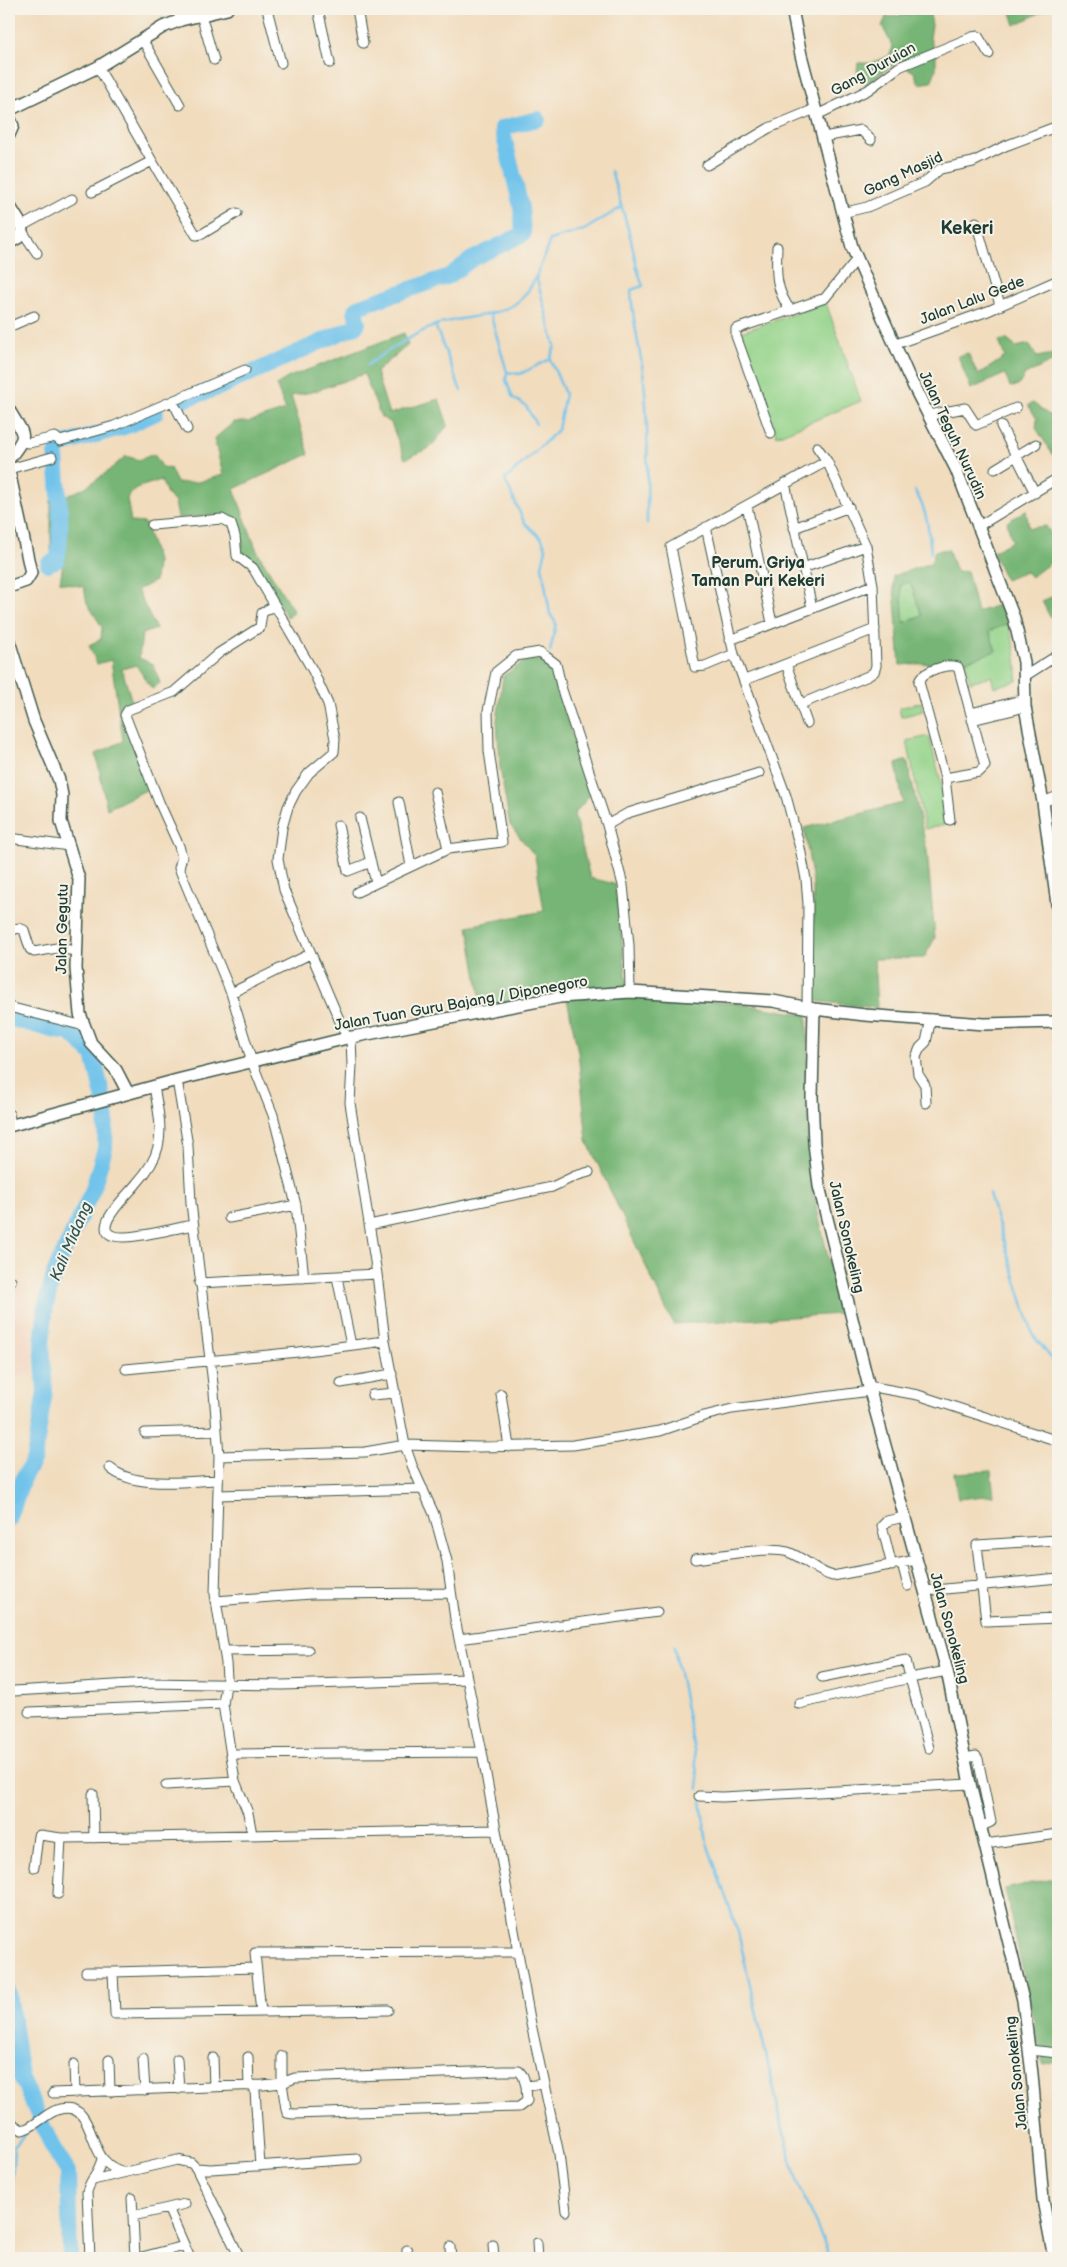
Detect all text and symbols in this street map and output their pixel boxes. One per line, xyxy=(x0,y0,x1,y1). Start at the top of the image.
street label: Gang Duruian xyxy=(827,38,919,101)
street label: Gang Masjid xyxy=(860,148,946,201)
district label: Kekeri xyxy=(941,218,993,239)
street label: Jalan Lalu Gede xyxy=(917,272,1027,329)
street label: Jalan Teguh Nurudin xyxy=(914,368,991,502)
district label: Perum. Griya Taman Puri Kekeri xyxy=(691,554,825,591)
street label: Jalan Gegutu xyxy=(52,884,73,974)
street label: Jalan Tuan Guru Bajang / Diponegoro xyxy=(333,972,589,1035)
street label: Jalan Sonokeling xyxy=(824,1179,869,1295)
water label: Kali Midang xyxy=(46,1199,97,1284)
street label: Jalan Sonokeling xyxy=(926,1570,974,1686)
street label: Jalan Sonokeling xyxy=(1001,2015,1032,2131)

